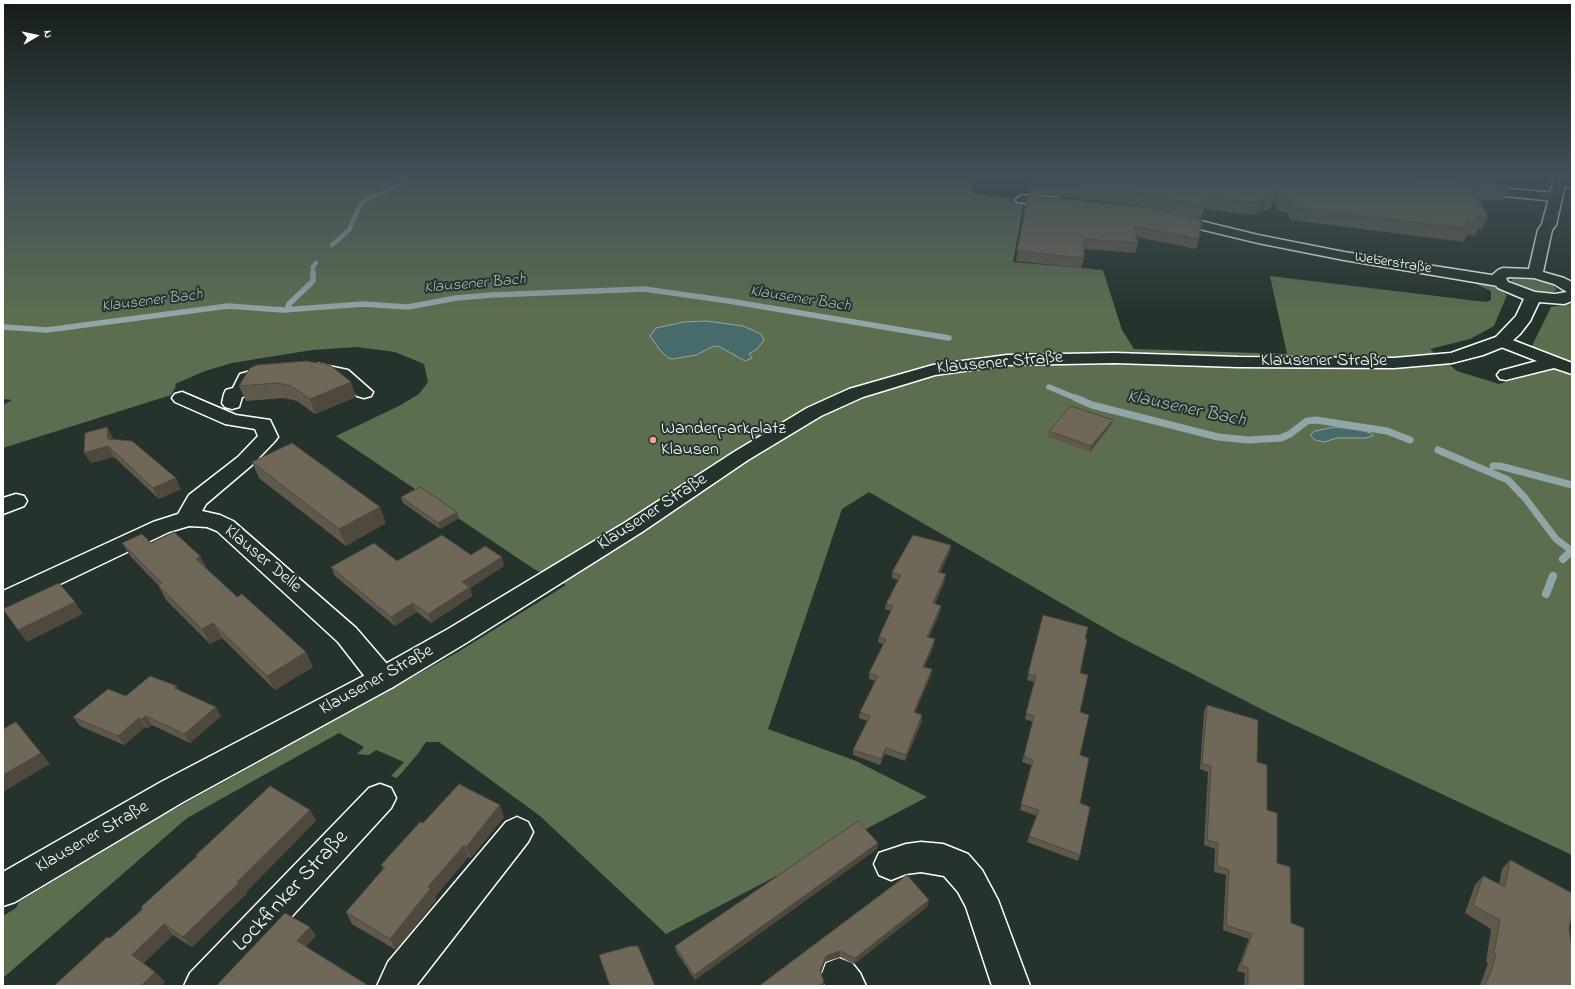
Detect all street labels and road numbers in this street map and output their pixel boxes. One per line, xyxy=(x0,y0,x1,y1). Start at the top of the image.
street label: Weberstraße xyxy=(1353,249,1433,279)
street label: Klausener Straße xyxy=(936,348,1064,380)
street label: Klausener Straße xyxy=(1261,351,1387,373)
street label: Klausener Straße xyxy=(594,470,712,556)
street label: Klauser Delle xyxy=(219,521,305,599)
street label: Klausener Straße xyxy=(317,641,437,721)
street label: Klausener Straße xyxy=(33,797,153,879)
street label: Lockfinker Straße xyxy=(229,825,355,959)

